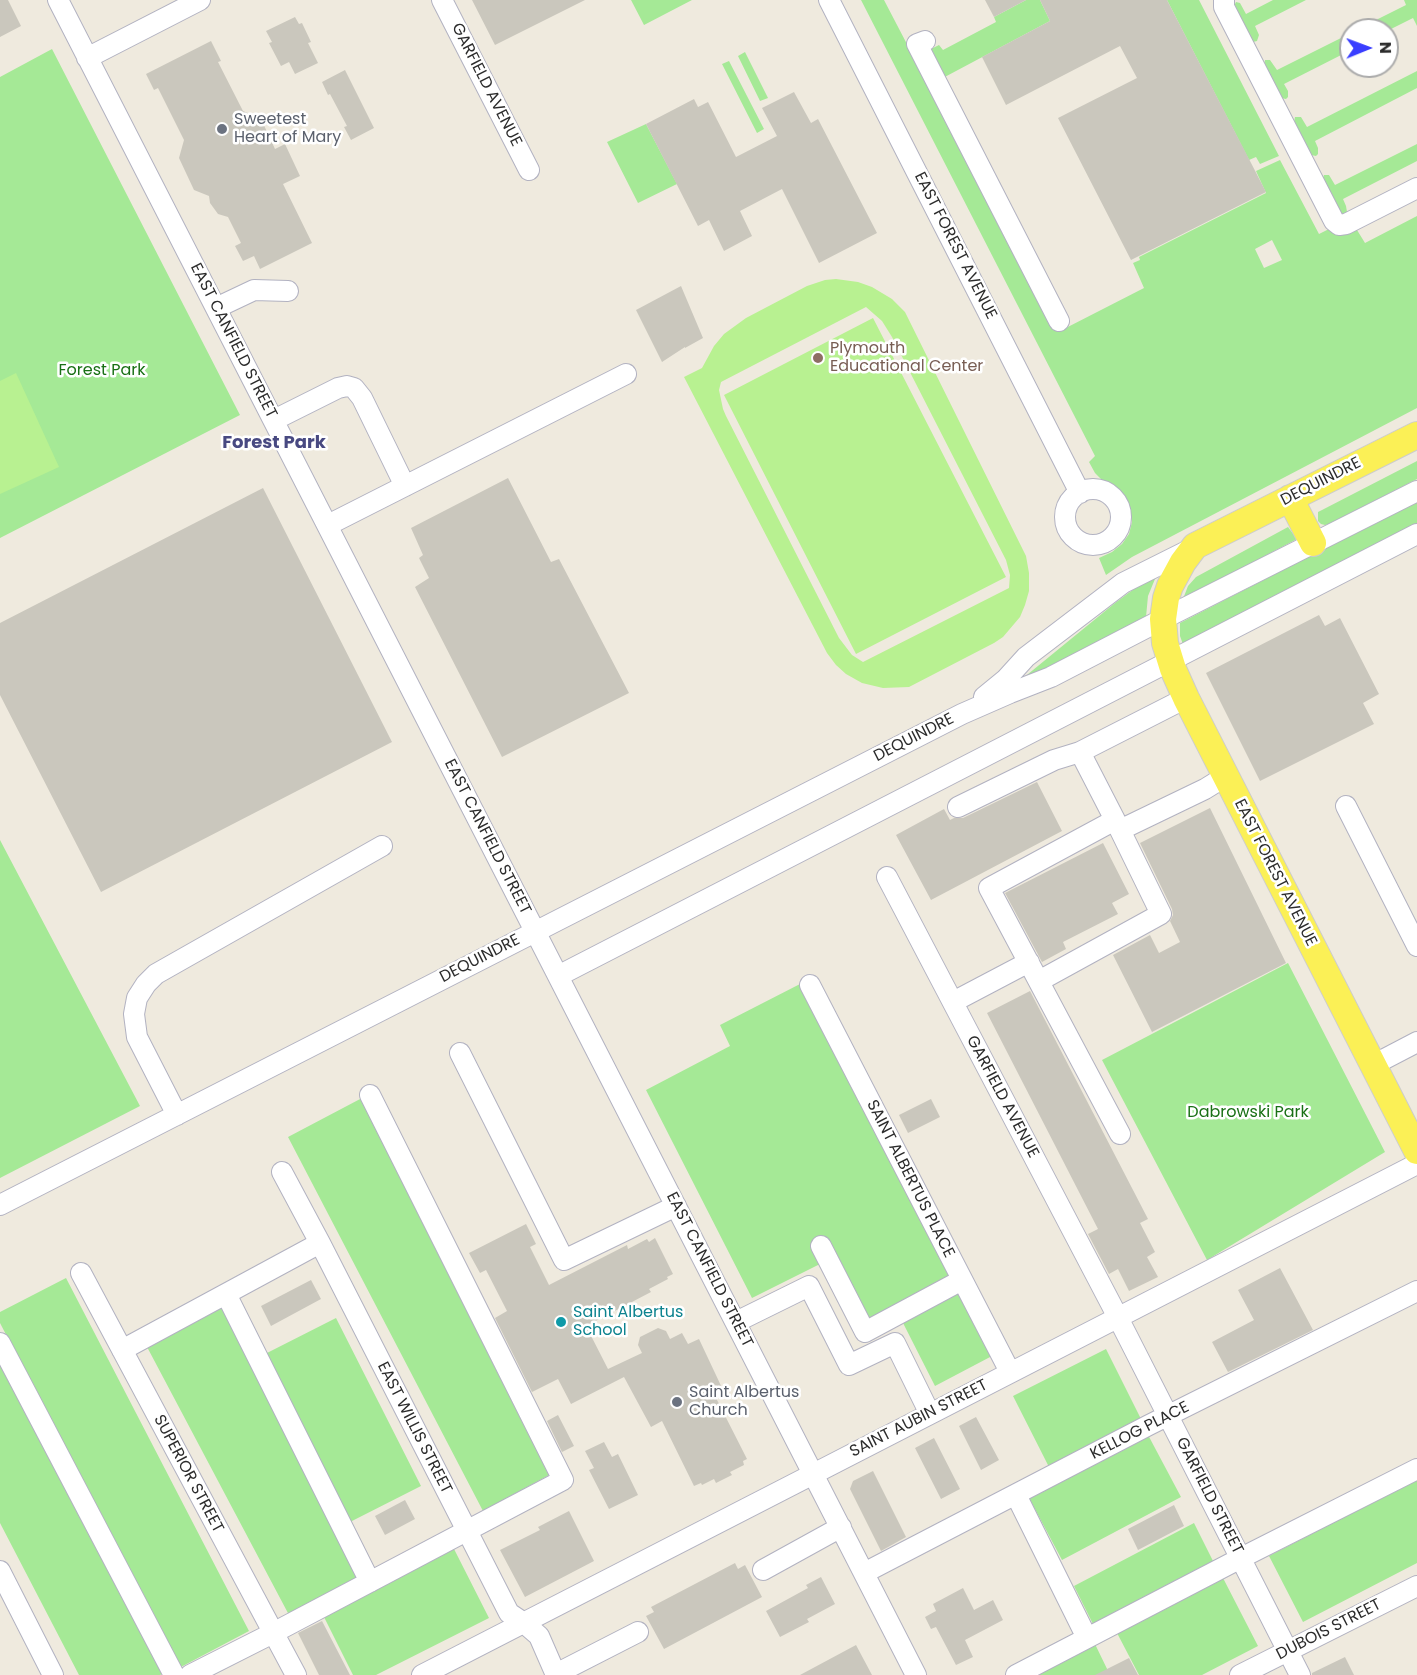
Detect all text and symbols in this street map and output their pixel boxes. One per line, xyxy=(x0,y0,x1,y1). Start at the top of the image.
north arrow xyxy=(1339,18,1399,78)
street label: GARFIELD AVENUE xyxy=(447,20,525,150)
text: N xyxy=(1374,41,1397,54)
place label: Sweetest Heart of Mary xyxy=(234,110,341,148)
marker: Sweetest Heart of Mary xyxy=(215,122,229,136)
street label: EAST FOREST AVENUE xyxy=(910,169,1000,323)
street label: EAST CANFIELD STREET xyxy=(186,260,280,422)
place label: Plymouth Educational Center xyxy=(830,339,983,377)
marker: Plymouth Educational Center xyxy=(811,351,825,365)
park label: Forest Park xyxy=(59,361,145,381)
district label: Forest Park xyxy=(222,432,326,454)
street label: DEQUINDRE xyxy=(1278,454,1364,510)
street label: DEQUINDRE xyxy=(871,710,957,766)
street label: EAST CANFIELD STREET xyxy=(440,756,534,918)
street label: EAST FOREST AVENUE xyxy=(1230,796,1320,950)
street label: DEQUINDRE xyxy=(437,931,523,987)
street label: GARFIELD AVENUE xyxy=(962,1033,1042,1161)
street label: SAINT ALBERTUS PLACE xyxy=(862,1097,958,1261)
park label: Dabrowski Park xyxy=(1187,1103,1309,1123)
street label: EAST CANFIELD STREET xyxy=(662,1189,756,1351)
place label: Saint Albertus School xyxy=(573,1303,683,1341)
marker: Saint Albertus School xyxy=(554,1315,568,1329)
street label: EAST WILLIS STREET xyxy=(373,1359,455,1497)
street label: SAINT AUBIN STREET xyxy=(847,1376,991,1462)
place label: Saint Albertus Church xyxy=(689,1383,799,1421)
marker: Saint Albertus Church xyxy=(670,1395,684,1409)
street label: KELLOG PLACE xyxy=(1087,1398,1193,1464)
street label: SUPERIOR STREET xyxy=(149,1412,227,1536)
street label: GARFIELD STREET xyxy=(1171,1434,1247,1558)
street label: DUBOIS STREET xyxy=(1273,1595,1385,1665)

